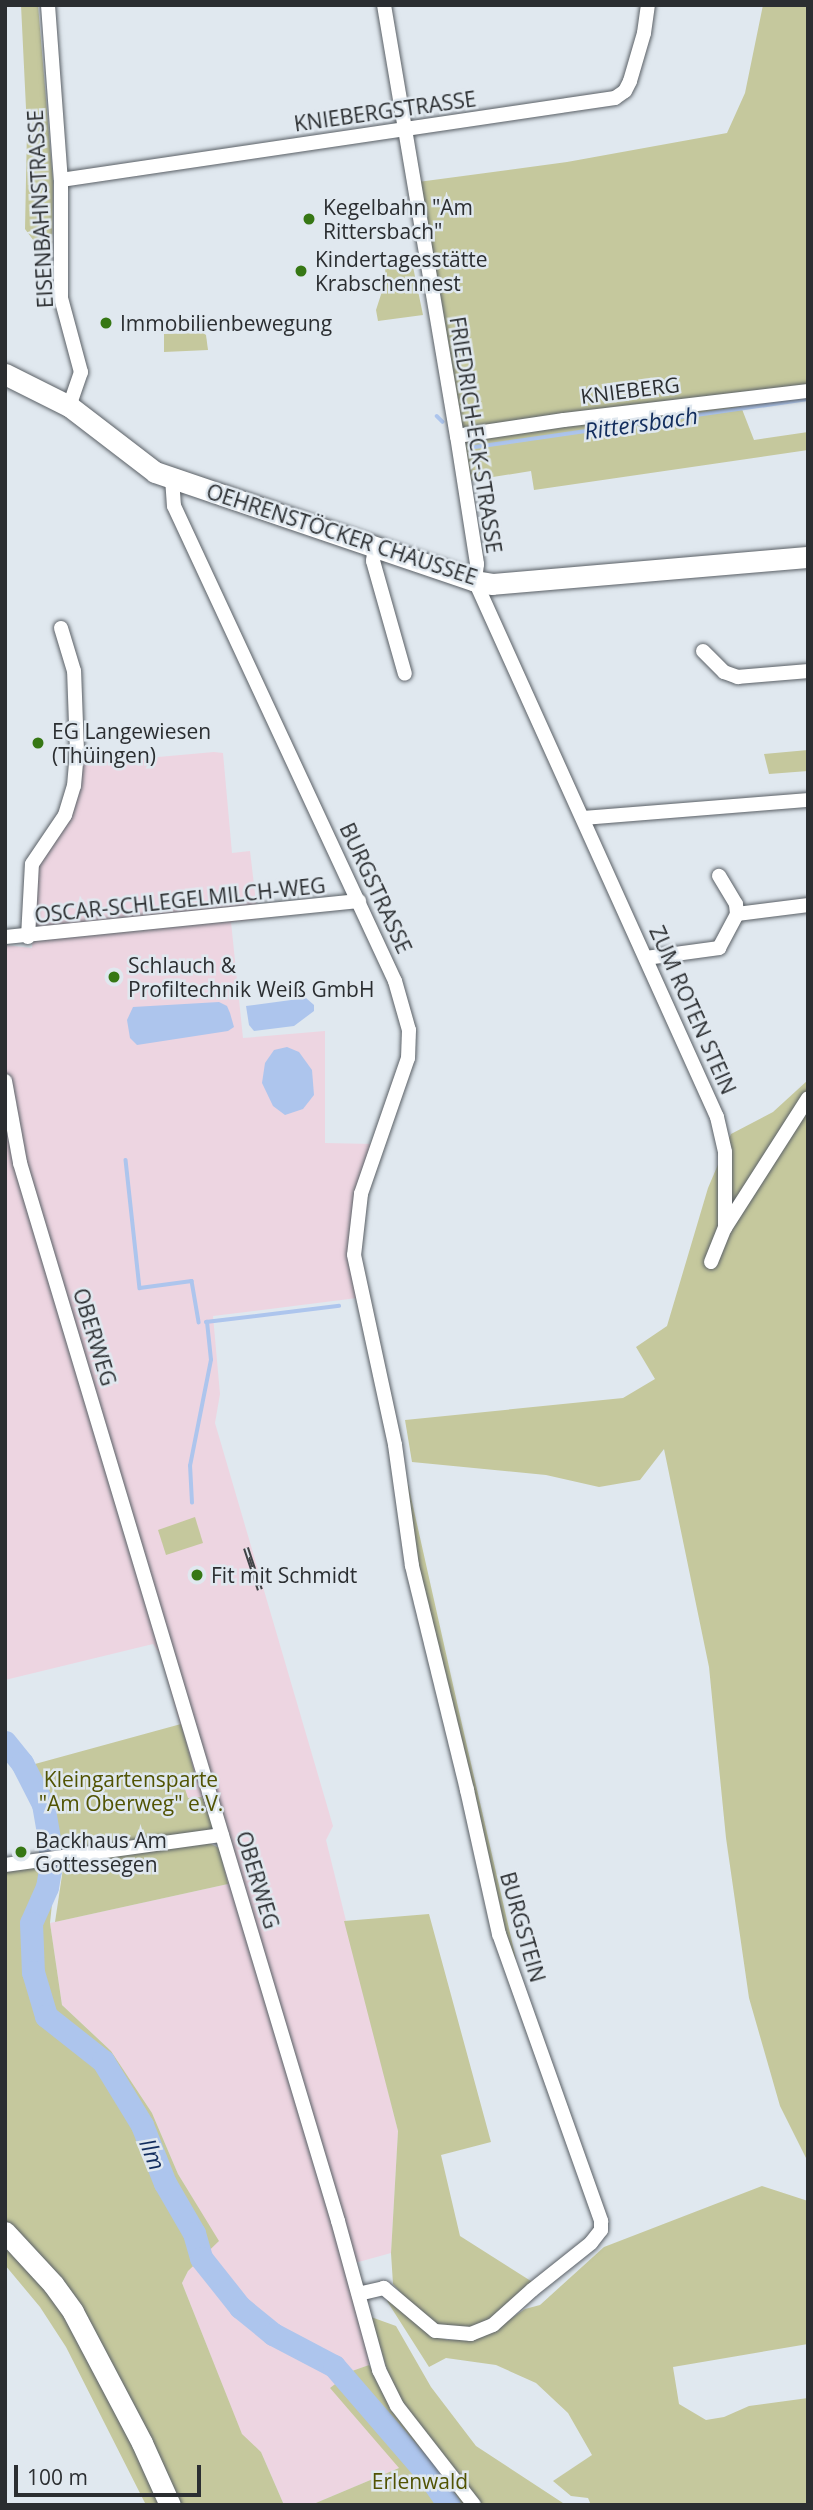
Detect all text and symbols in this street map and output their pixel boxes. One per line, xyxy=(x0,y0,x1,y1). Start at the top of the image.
street label: KNIEBERGSTRASSE xyxy=(292,86,478,136)
street label: EISENBAHNSTRASSE xyxy=(22,109,58,309)
place label: Kegelbahn "Am Rittersbach" xyxy=(323,194,473,244)
marker: Kegelbahn "Am Rittersbach" xyxy=(301,211,317,227)
place label: Kindertagesstätte Krabschennest xyxy=(315,246,488,296)
marker: Kindertagesstätte Krabschennest xyxy=(293,263,309,279)
place label: Immobilienbewegung xyxy=(120,310,332,336)
marker: Immobilienbewegung xyxy=(98,315,114,331)
street label: FRIEDRICH-ECK-STRASSE xyxy=(445,315,507,555)
street label: KNIEBERG xyxy=(579,371,681,409)
water label: Rittersbach xyxy=(582,401,700,445)
street label: OEHRENSTÖCKER CHAUSSEE xyxy=(203,478,481,590)
place label: EG Langewiesen (Thüingen) xyxy=(52,718,211,768)
marker: EG Langewiesen (Thüingen) xyxy=(30,735,46,751)
street label: BURGSTRASSE xyxy=(335,819,417,957)
street label: OSCAR-SCHLEGELMILCH-WEG xyxy=(33,872,327,928)
street label: ZUM ROTEN STEIN xyxy=(644,922,742,1098)
place label: Schlauch & Profiltechnik Weiß GmbH xyxy=(128,952,374,1002)
marker: Schlauch & Profiltechnik Weiß GmbH xyxy=(106,969,122,985)
street label: OBERWEG xyxy=(68,1285,122,1389)
place label: Fit mit Schmidt xyxy=(211,1562,357,1588)
marker: Fit mit Schmidt xyxy=(189,1567,205,1583)
park label: Kleingartensparte "Am Oberweg" e.V. xyxy=(39,1766,223,1816)
place label: Backhaus Am Gottessegen xyxy=(35,1827,167,1877)
street label: OBERWEG xyxy=(231,1828,285,1932)
marker: Backhaus Am Gottessegen xyxy=(13,1844,29,1860)
street label: BURGSTEIN xyxy=(495,1869,551,1985)
water label: Ilm xyxy=(134,2134,172,2174)
scale bar xyxy=(18,2450,205,2494)
text: 100 m xyxy=(27,2463,88,2491)
park label: Erlenwald xyxy=(372,2468,468,2494)

